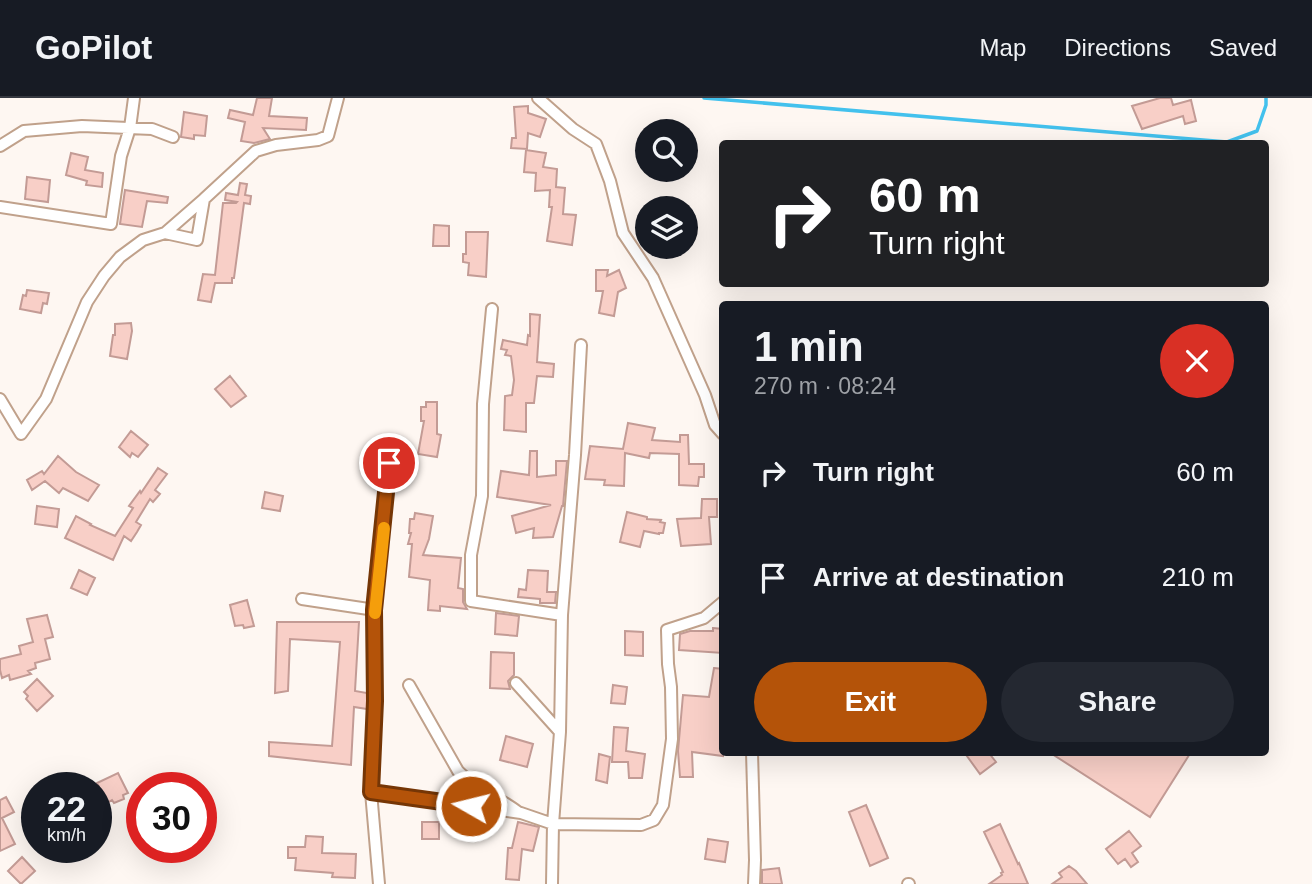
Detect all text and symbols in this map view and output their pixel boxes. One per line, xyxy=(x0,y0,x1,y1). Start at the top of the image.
text: GoPilot xyxy=(35,29,152,66)
text: Map xyxy=(980,34,1026,61)
text: Directions xyxy=(1064,34,1171,61)
text: Saved xyxy=(1209,34,1277,61)
map controls xyxy=(635,119,698,259)
button: search xyxy=(635,119,698,182)
icon: right xyxy=(754,168,845,259)
text: 60 m xyxy=(869,168,981,222)
button: layers xyxy=(635,196,698,259)
text: Turn right xyxy=(869,225,1005,261)
text: 1 min xyxy=(754,323,864,370)
button: close xyxy=(1160,324,1234,398)
text: 270 m · 08:24 xyxy=(754,373,896,399)
pin xyxy=(359,433,419,493)
icon: arrive xyxy=(370,444,408,482)
icon: right xyxy=(754,454,792,492)
text: Turn right xyxy=(813,457,934,487)
text: 60 m xyxy=(1176,457,1234,487)
icon: arrive xyxy=(754,559,792,597)
text: Arrive at destination xyxy=(813,562,1064,592)
text: 210 m xyxy=(1162,562,1234,592)
button: Exit xyxy=(754,662,987,742)
button: Share xyxy=(1001,662,1234,742)
position arrow xyxy=(434,769,508,843)
speed limit sign: 30 xyxy=(126,772,217,863)
text: 22 xyxy=(47,789,86,828)
text: km/h xyxy=(47,825,86,845)

